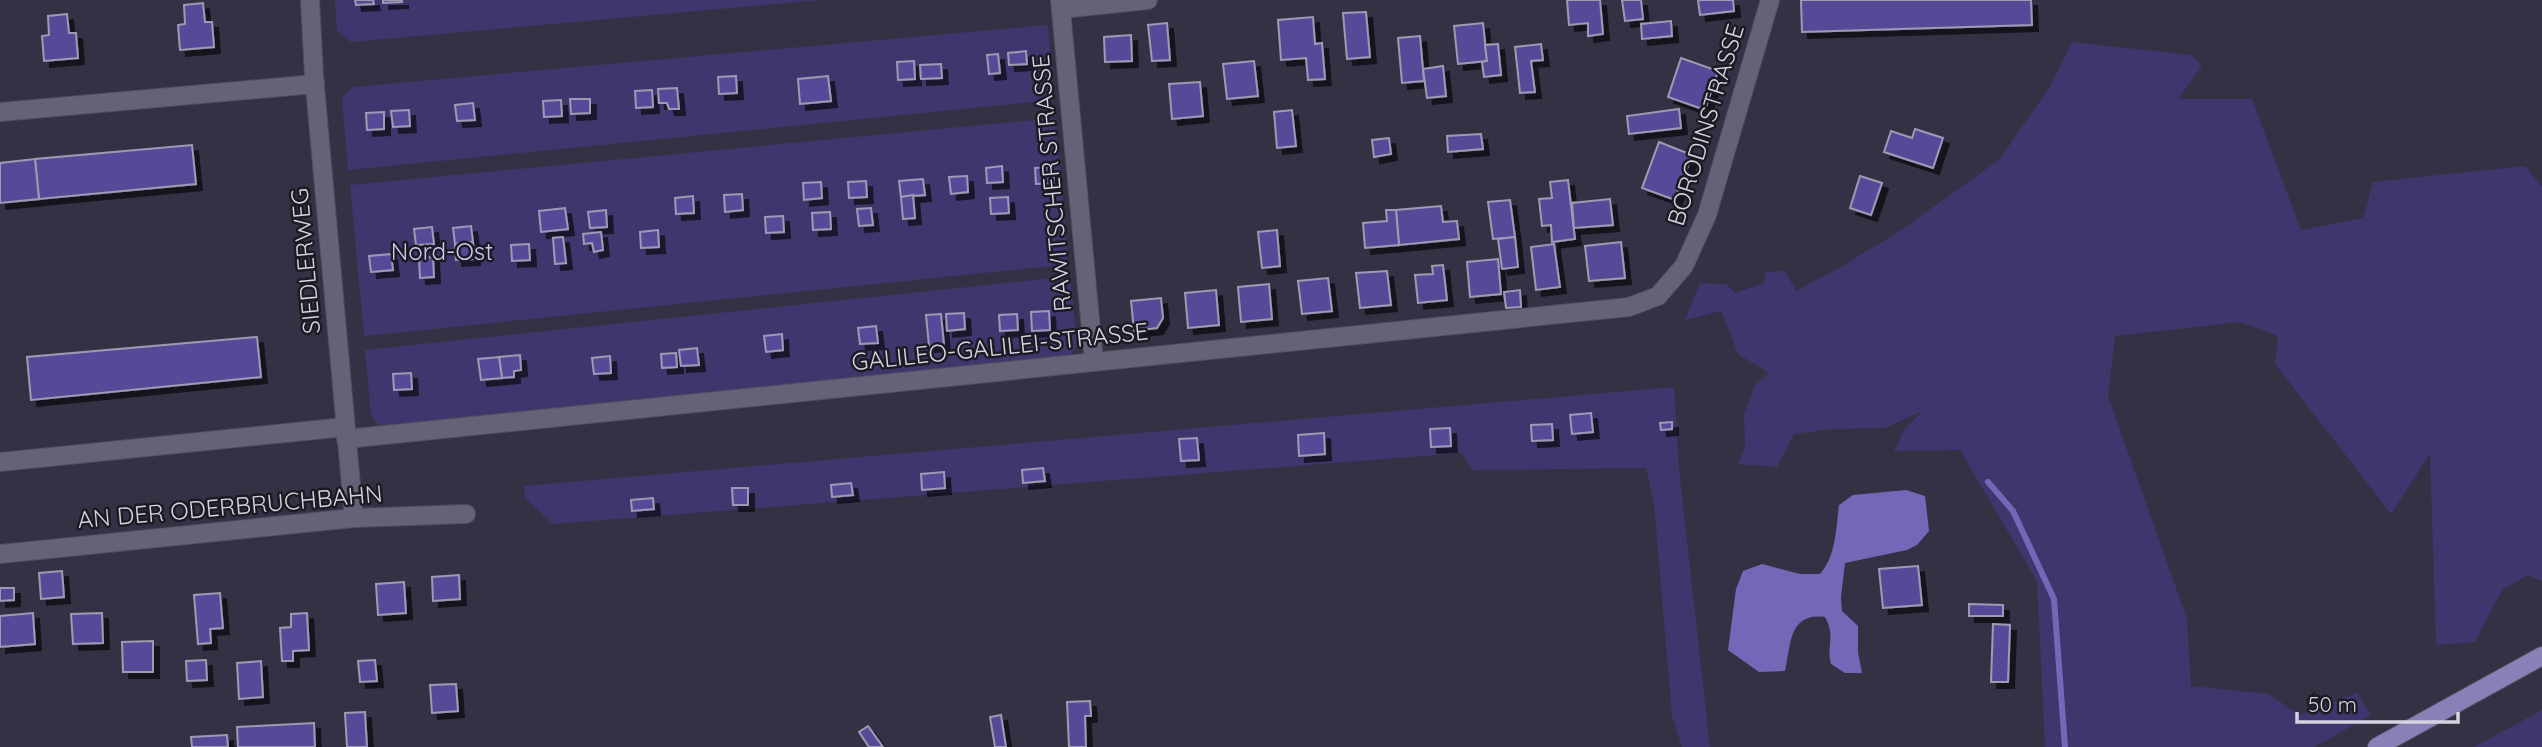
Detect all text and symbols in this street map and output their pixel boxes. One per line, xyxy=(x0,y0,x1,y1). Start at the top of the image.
street label: BORODINSTRASSE xyxy=(1660,20,1750,229)
street label: RAWITSCHER STRASSE xyxy=(1025,53,1077,313)
street label: SIEDLERWEG xyxy=(284,187,326,335)
park label: Nord-Ost xyxy=(391,236,493,266)
street label: GALILEO-GALILEI-STRASSE xyxy=(850,316,1150,377)
street label: AN DER ODERBRUCHBAHN xyxy=(76,478,384,534)
scale bar xyxy=(2297,680,2458,724)
text: 50 m xyxy=(2308,691,2357,717)

